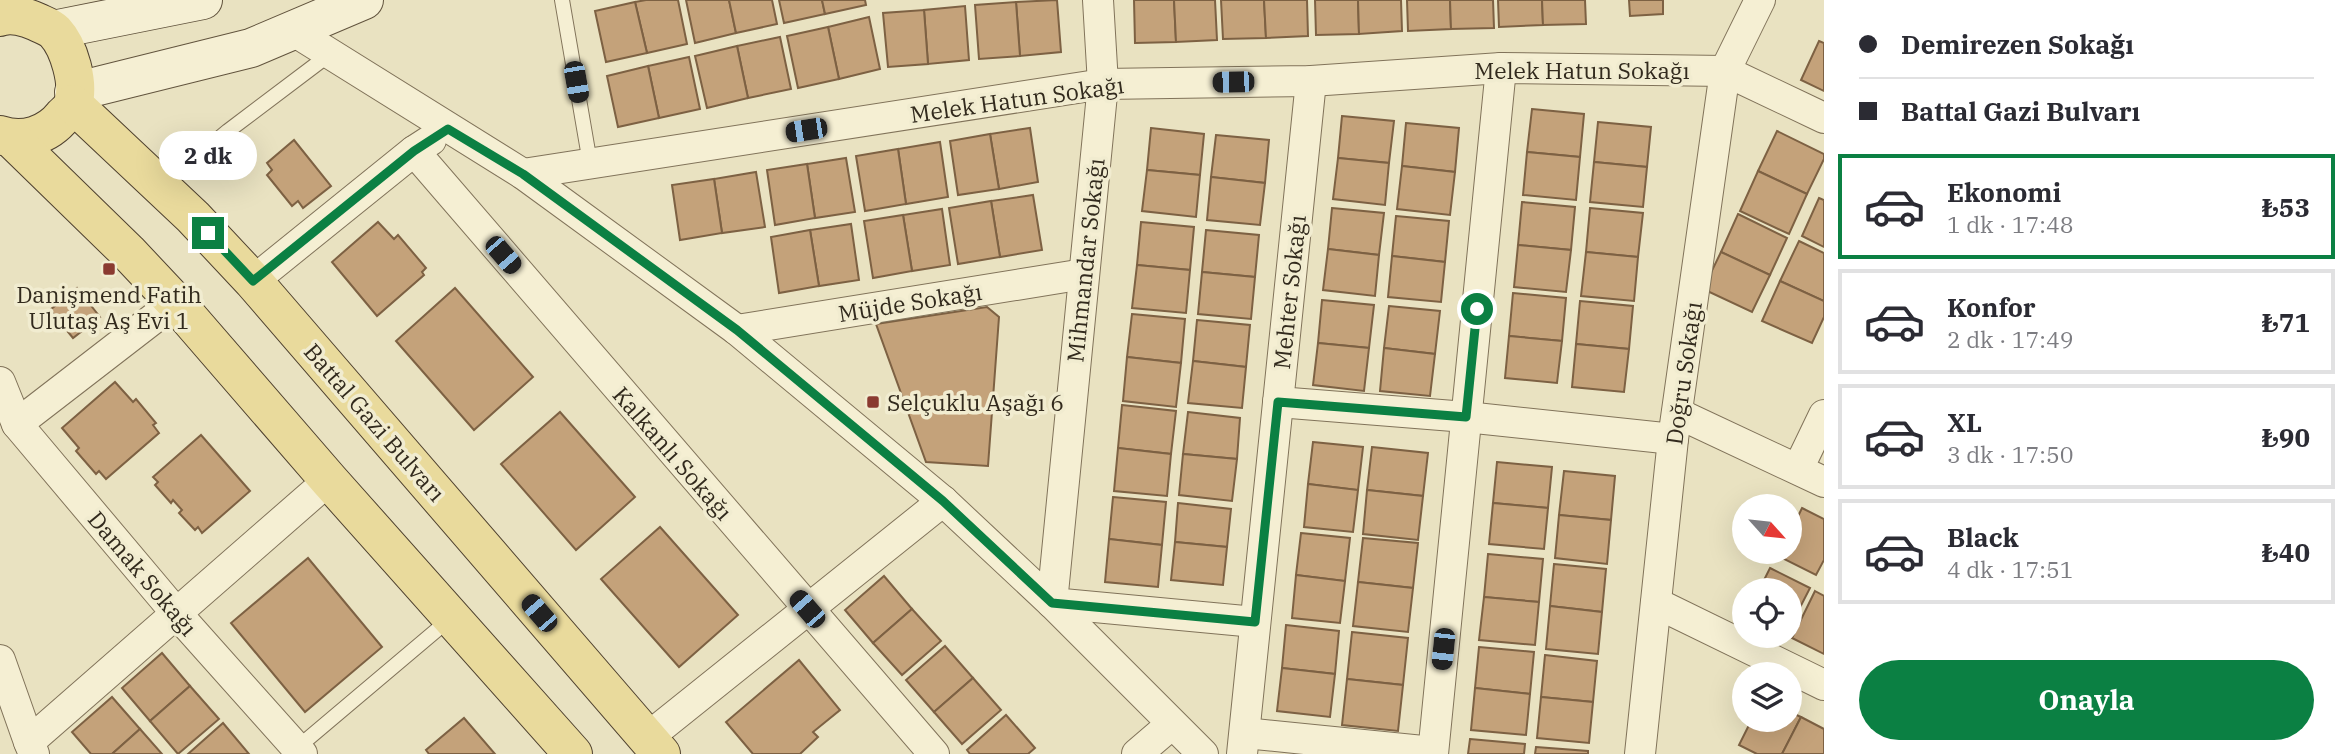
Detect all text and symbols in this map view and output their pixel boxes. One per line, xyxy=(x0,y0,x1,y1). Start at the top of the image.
text: Demirezen Sokağı xyxy=(1901,27,2134,61)
street label: Melek Hatun Sokağı xyxy=(1474,55,1690,85)
car xyxy=(563,59,590,105)
street label: Melek Hatun Sokağı xyxy=(908,69,1126,129)
car xyxy=(1212,71,1255,93)
text: Battal Gazi Bulvarı xyxy=(1901,94,2140,128)
car xyxy=(784,116,829,144)
callout: 2 dk xyxy=(159,132,257,180)
text: 2 dk xyxy=(184,140,232,170)
street label: Mihmandar Sokağı xyxy=(1059,156,1111,364)
icon: car xyxy=(1863,175,1926,238)
text: Ekonomi xyxy=(1947,175,2061,209)
text: ₺53 xyxy=(2261,190,2310,224)
text: 1 dk · 17:48 xyxy=(1947,209,2074,239)
street label: Mehter Sokağı xyxy=(1266,213,1312,371)
route end xyxy=(192,217,224,249)
car xyxy=(482,232,525,278)
marker: Danişmend Fatih Ulutaş Aş Evi 1 xyxy=(101,261,117,277)
street label: Müjde Sokağı xyxy=(836,276,984,328)
place label: Danişmend Fatih Ulutaş Aş Evi 1 xyxy=(16,279,202,335)
icon: car xyxy=(1863,290,1926,353)
text: Konfor xyxy=(1947,290,2036,324)
route start xyxy=(1461,293,1493,325)
street label: Doğru Sokağı xyxy=(1658,300,1708,446)
text: ₺71 xyxy=(2261,305,2310,339)
text: 2 dk · 17:49 xyxy=(1947,324,2074,354)
street label: Battal Gazi Bulvarı xyxy=(298,337,452,507)
street label: Kalkanlı Sokağı xyxy=(607,380,739,526)
place label: Selçuklu Aşağı 6 xyxy=(887,387,1064,417)
marker: Selçuklu Aşağı 6 xyxy=(865,394,881,410)
icon: car xyxy=(1863,405,1926,468)
text: XL xyxy=(1947,405,1982,439)
text: ₺90 xyxy=(2261,420,2310,454)
text: 3 dk · 17:50 xyxy=(1947,439,2074,469)
north arrow xyxy=(1732,494,1802,564)
map controls xyxy=(1732,494,1802,732)
street label: Damak Sokağı xyxy=(82,504,204,642)
icon: car xyxy=(1863,520,1926,583)
text: Black xyxy=(1947,520,2019,554)
text: ₺40 xyxy=(2261,535,2310,569)
text: 4 dk · 17:51 xyxy=(1947,554,2074,584)
button: locate xyxy=(1732,578,1802,648)
car xyxy=(786,586,829,632)
car xyxy=(518,590,561,636)
car xyxy=(1431,627,1456,671)
button: Onayla xyxy=(1859,660,2314,740)
button: layers xyxy=(1732,662,1802,732)

